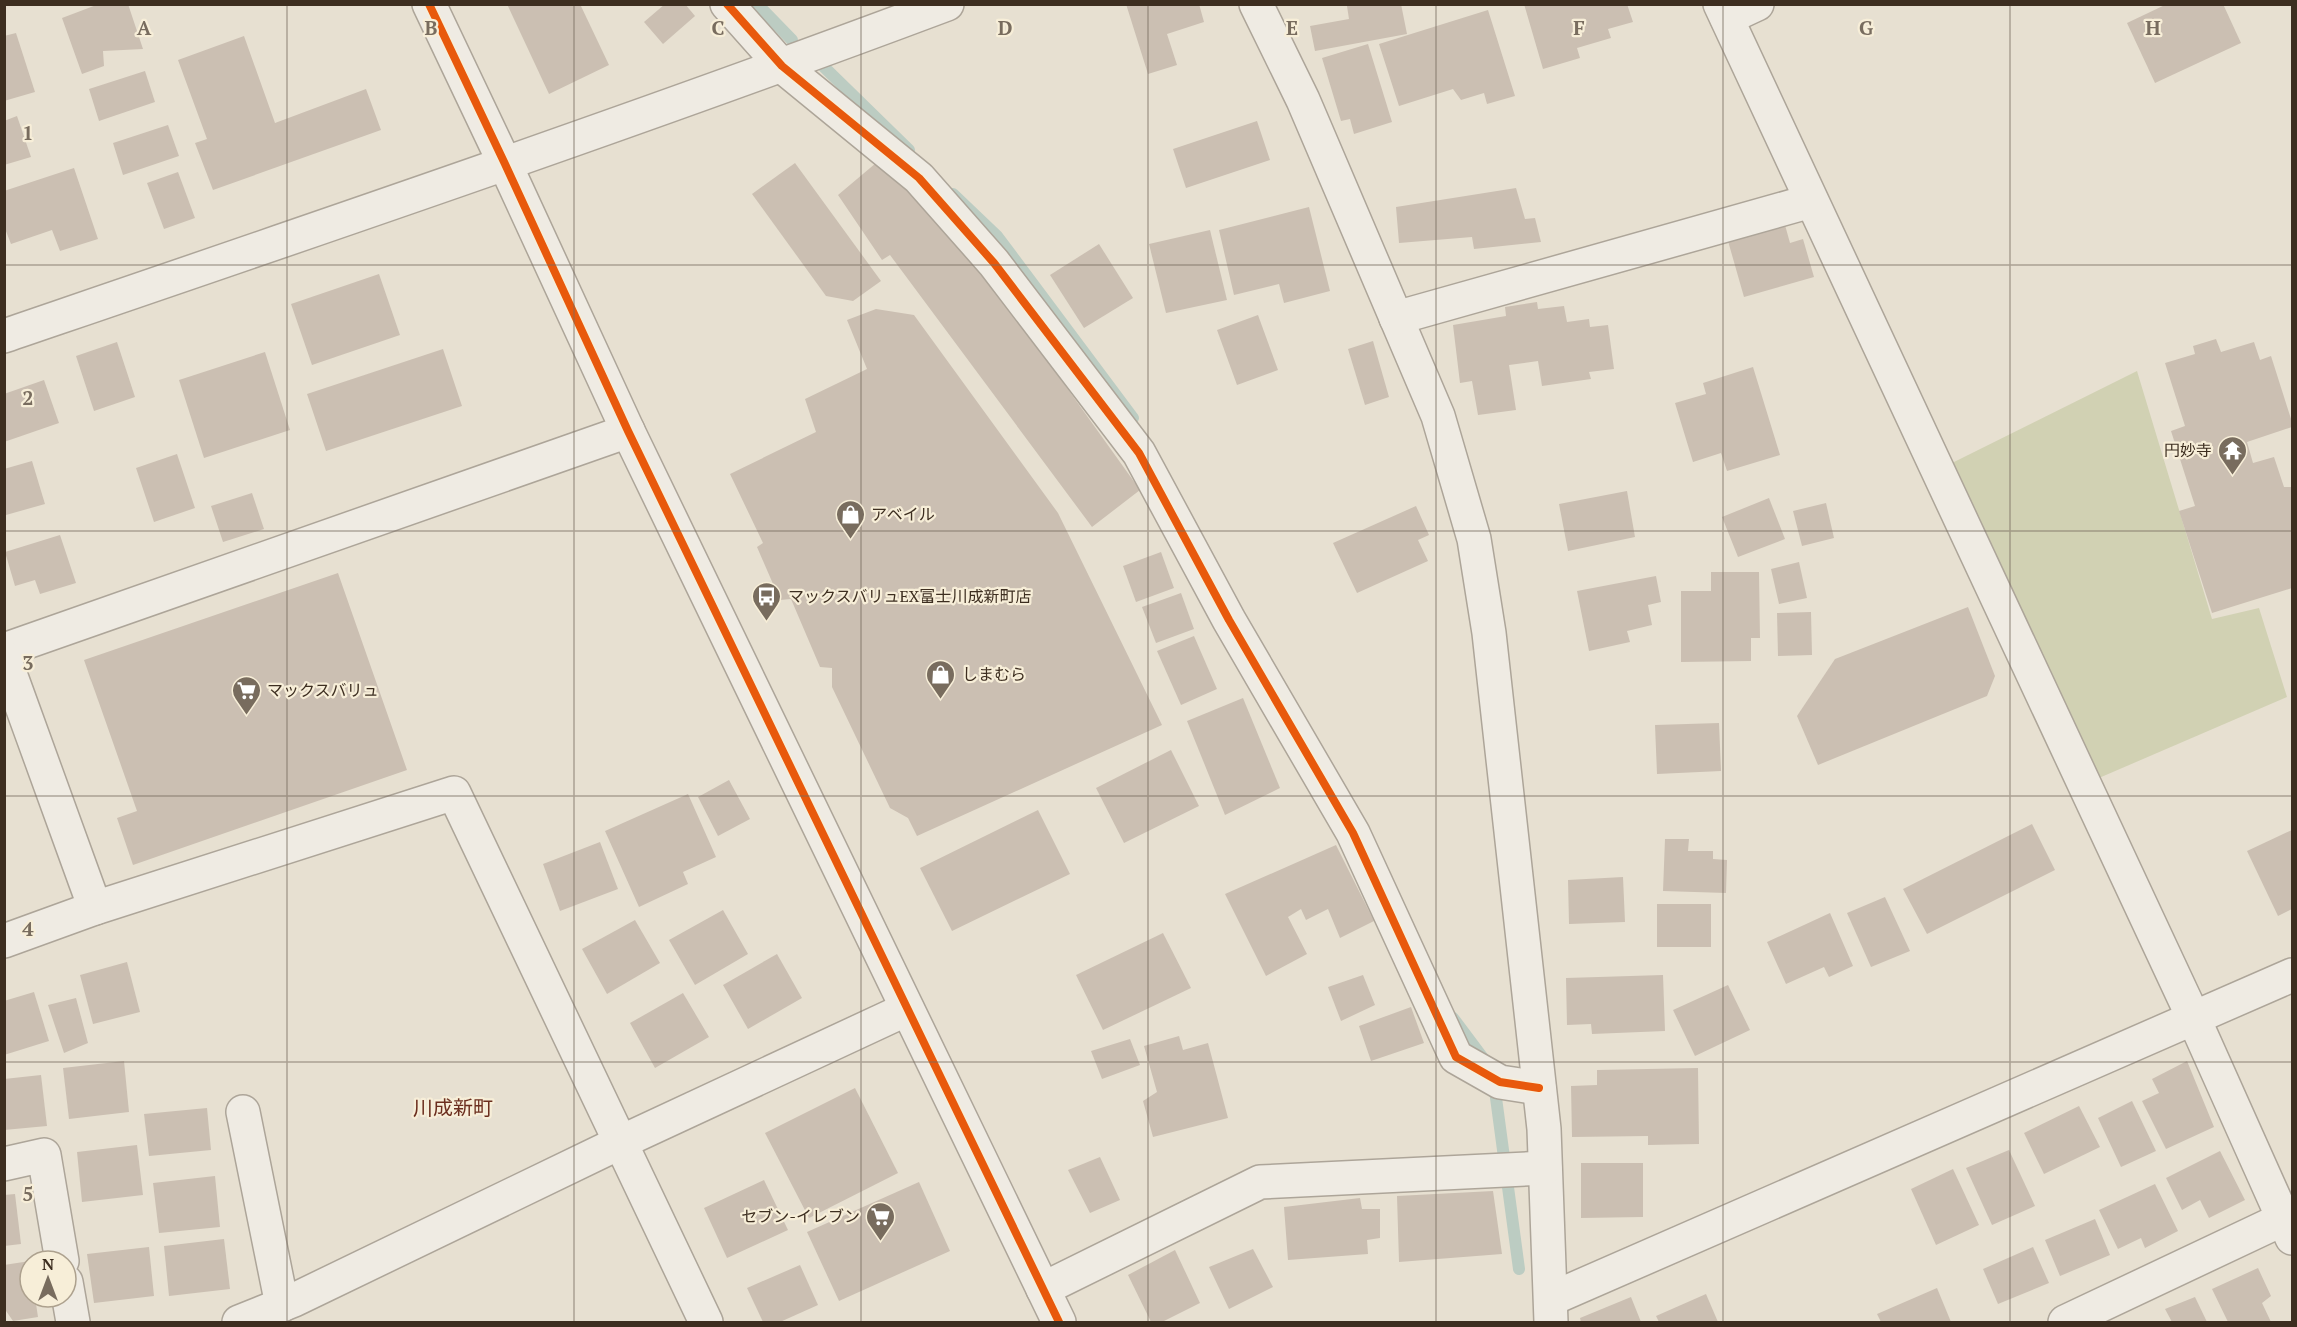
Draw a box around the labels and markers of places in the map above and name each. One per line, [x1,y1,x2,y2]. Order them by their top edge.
temple icon: 円妙寺 [2217,434,2249,476]
place label: 円妙寺 [2164,439,2212,461]
shop icon: アベイル [834,498,866,540]
place label: アベイル [871,503,935,525]
bus stop icon: マックスバリュEX富士川成新町店 [751,580,783,622]
place label: マックスバリュEX富士川成新町店 [788,585,1032,607]
shop icon: しまむら [925,658,957,700]
place label: しまむら [962,663,1026,685]
supermarket icon: マックスバリュ [230,674,262,716]
place label: マックスバリュ [267,679,379,701]
supermarket icon: セブン-イレブン [865,1200,897,1242]
place label: セブン-イレブン [741,1205,860,1227]

